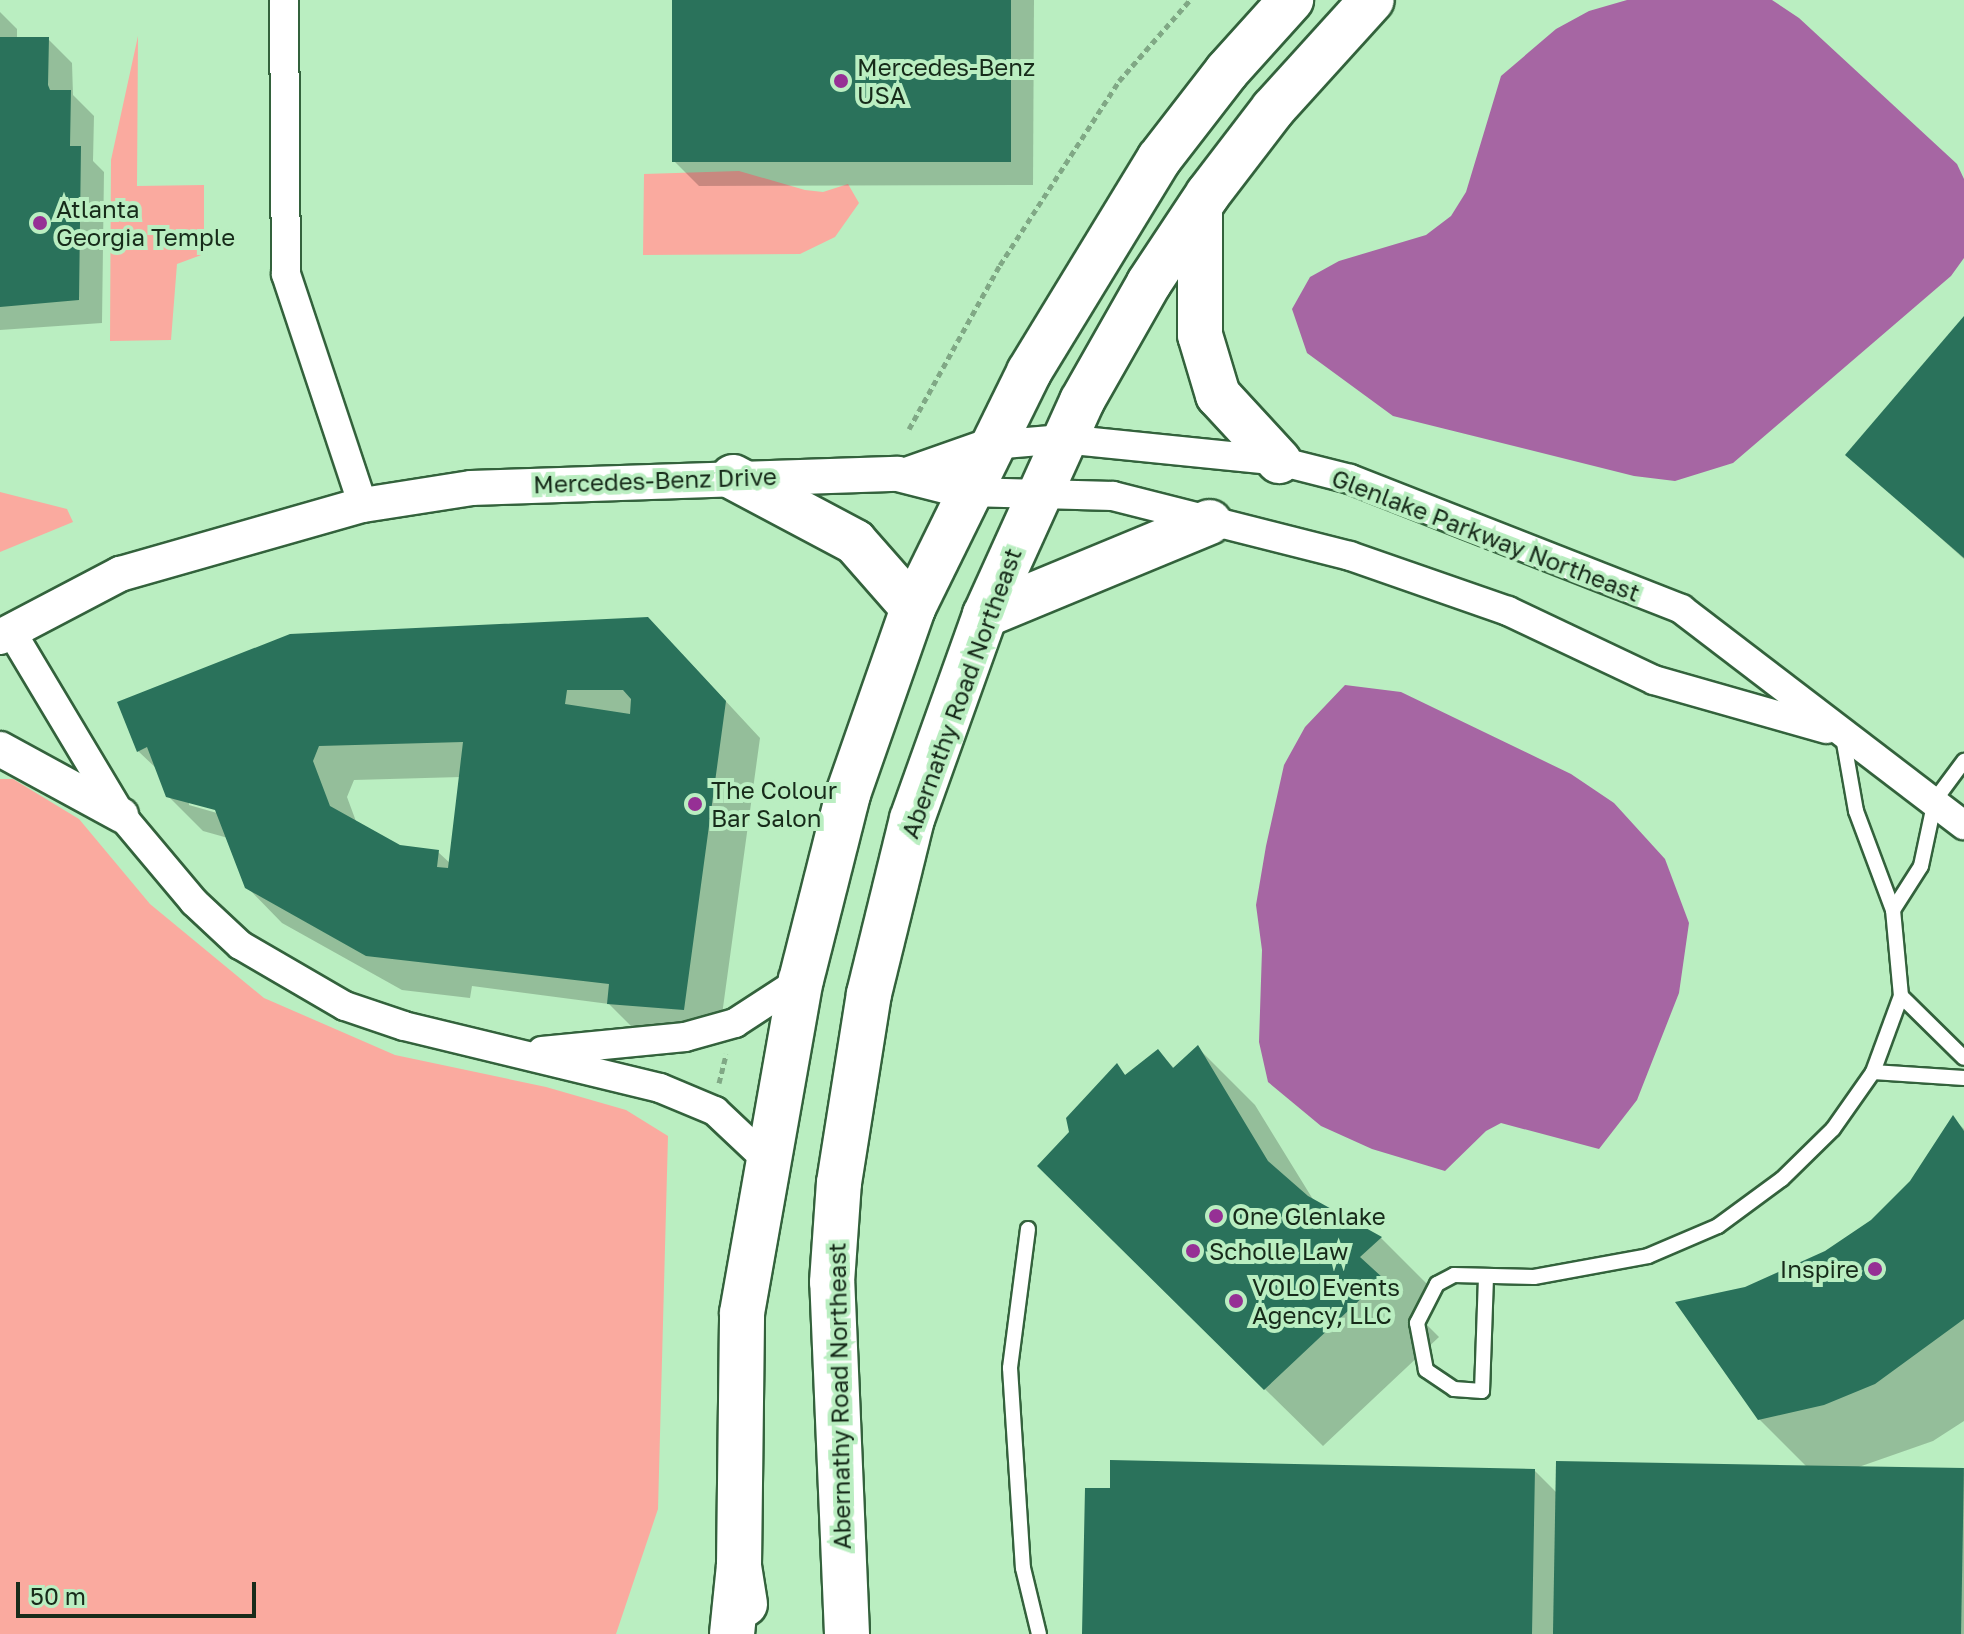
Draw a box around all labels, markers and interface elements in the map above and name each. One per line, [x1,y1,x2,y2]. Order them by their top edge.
place label: Mercedes-Benz USA [857,53,1035,109]
marker: Mercedes-Benz USA [832,72,850,90]
place label: Atlanta Georgia Temple [56,195,235,251]
marker: Atlanta Georgia Temple [31,214,49,232]
street label: Mercedes-Benz Drive [533,461,777,499]
street label: Glenlake Parkway Northeast [1328,463,1644,607]
street label: Abernathy Road Northeast [895,544,1027,842]
place label: The Colour Bar Salon [711,776,837,832]
marker: The Colour Bar Salon [686,795,704,813]
place label: One Glenlake [1232,1202,1386,1230]
marker: One Glenlake [1207,1207,1225,1225]
place label: Scholle Law [1209,1237,1348,1265]
street label: Abernathy Road Northeast [822,1242,856,1550]
marker: Scholle Law [1184,1242,1202,1260]
place label: Inspire [1780,1255,1859,1283]
marker: Inspire [1866,1260,1884,1278]
place label: VOLO Events Agency, LLC [1252,1273,1400,1329]
marker: VOLO Events Agency, LLC [1227,1292,1245,1310]
scale bar [20,1566,260,1616]
text: 50 m [30,1581,86,1610]

